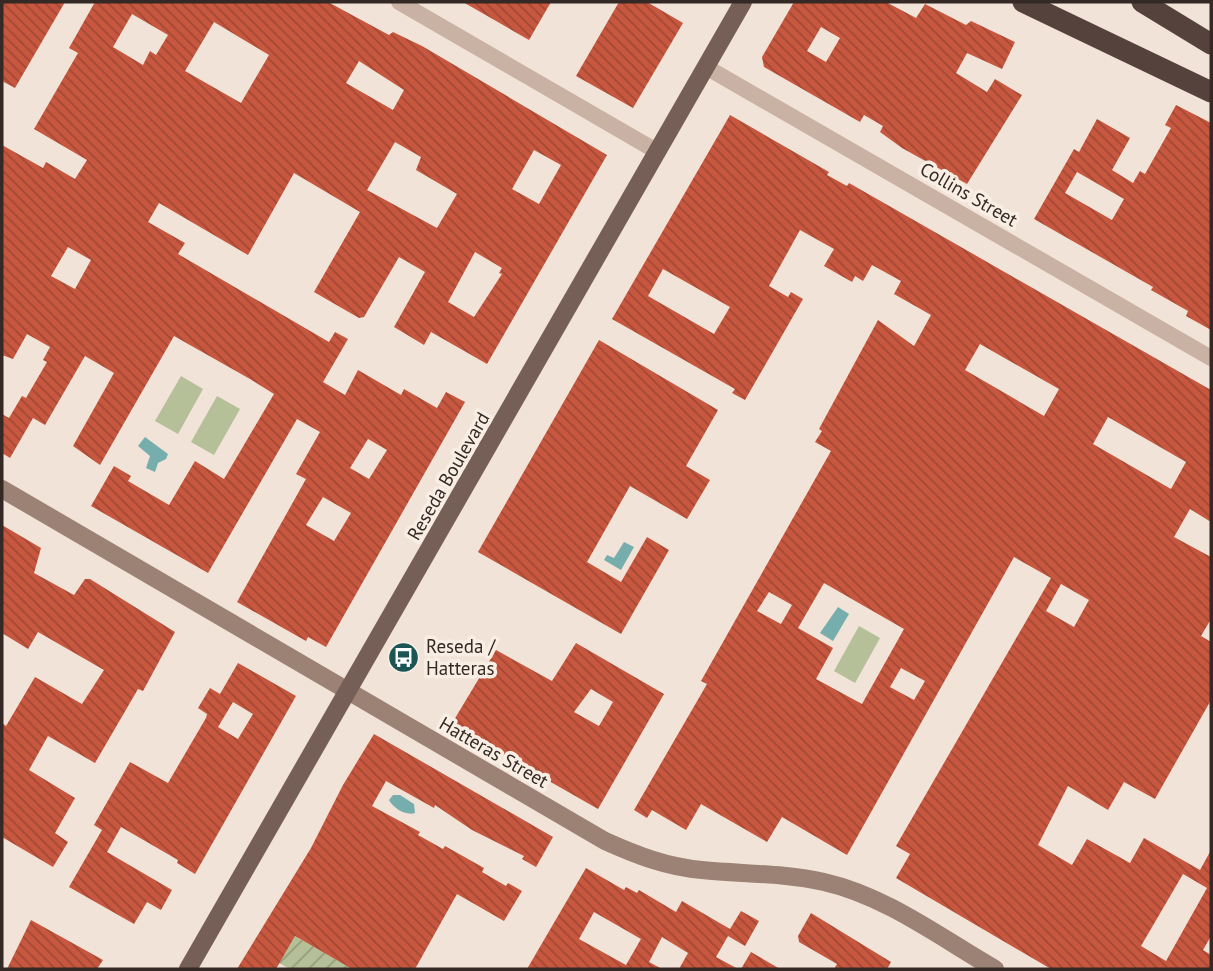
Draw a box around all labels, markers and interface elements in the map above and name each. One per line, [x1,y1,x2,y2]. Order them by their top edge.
street label: Collins Street [916,156,1022,232]
street label: Reseda Boulevard [402,408,494,544]
place label: Reseda / Hatteras [426,634,496,680]
bus stop icon: Reseda / Hatteras [386,640,420,674]
street label: Hatteras Street [435,711,553,793]

